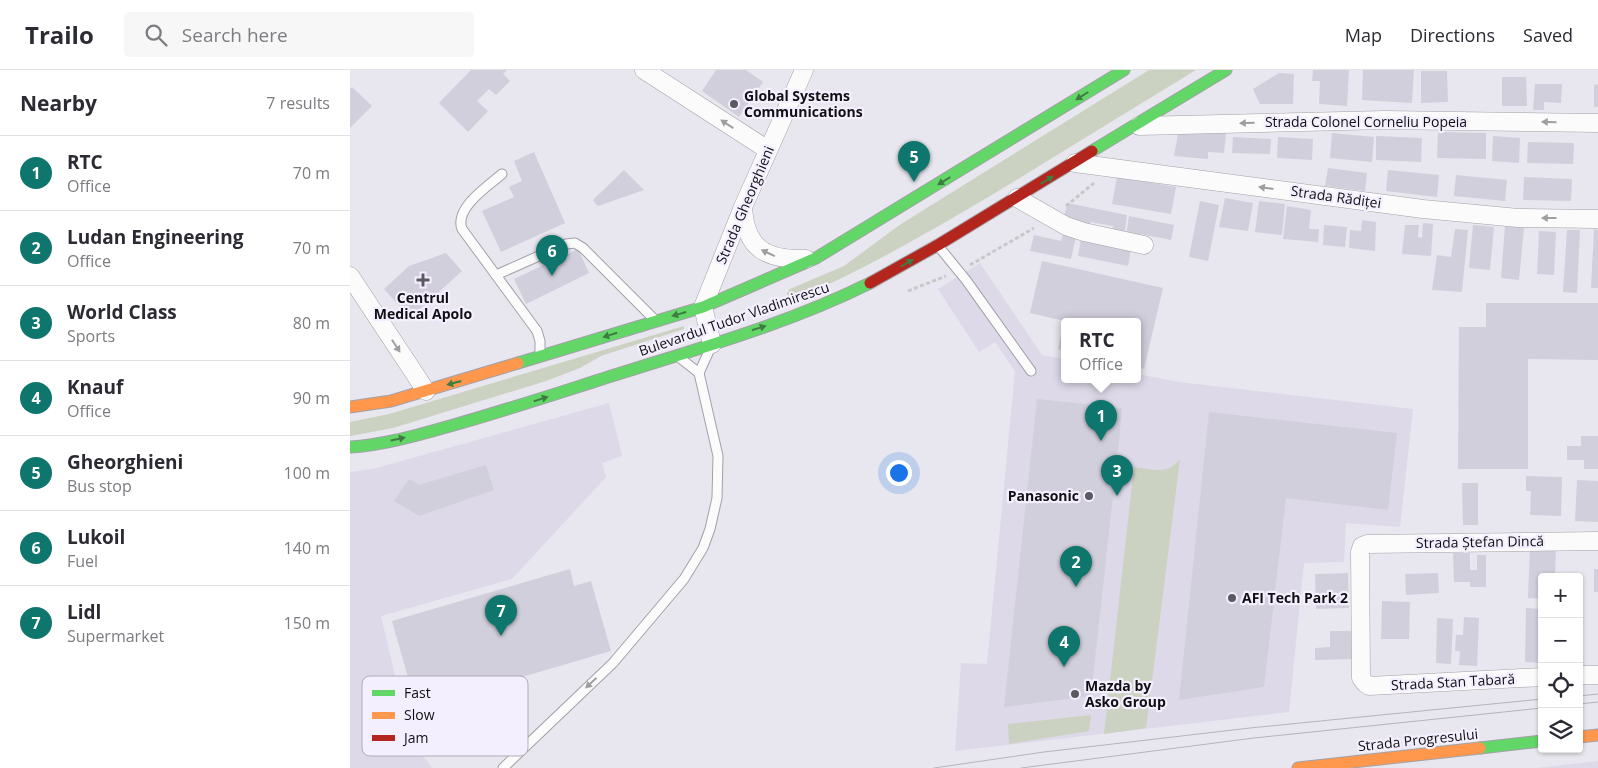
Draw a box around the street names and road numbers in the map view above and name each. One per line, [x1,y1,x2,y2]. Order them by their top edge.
street label: Strada Colonel Corneliu Popeia [1265,112,1467,131]
street label: Strada Gheorghieni [711,143,778,267]
street label: Strada Rădiței [1290,181,1382,212]
street label: Bulevardul Tudor Vladimirescu [636,277,832,360]
street label: Strada Ștefan Dincă [1416,531,1544,552]
street label: Strada Stan Tabară [1390,669,1515,694]
street label: Strada Progresului [1357,724,1479,755]

